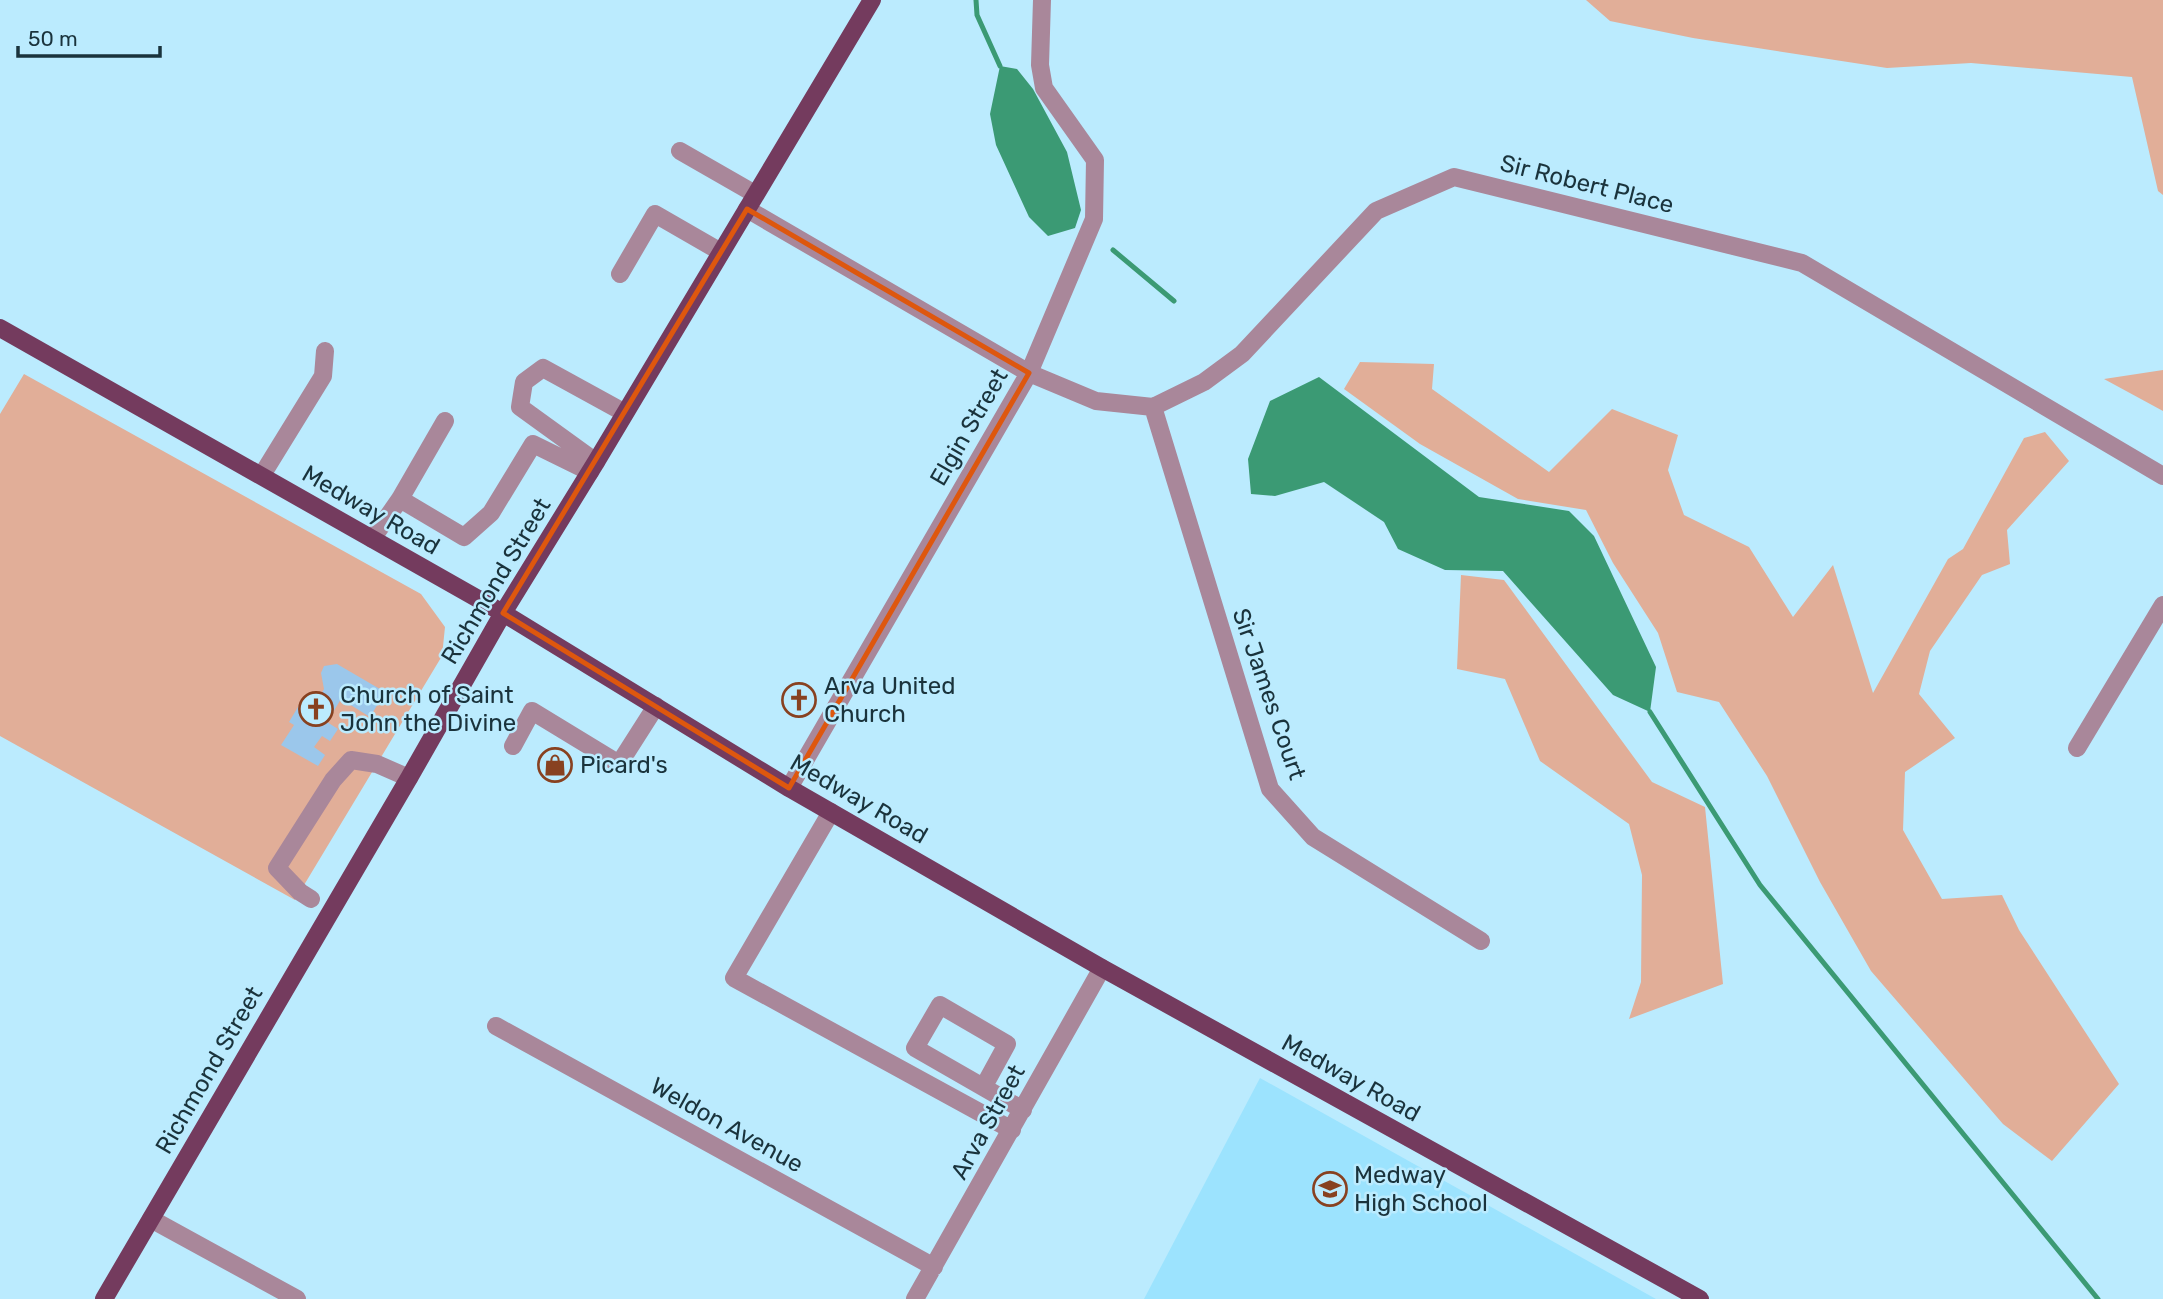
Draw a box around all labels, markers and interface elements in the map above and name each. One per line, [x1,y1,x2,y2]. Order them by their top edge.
scale bar [18,14,159,58]
text: 50 m [28,26,78,51]
street label: Sir Robert Place [1497,149,1677,219]
street label: Elgin Street [924,364,1014,490]
street label: Medway Road [297,459,445,561]
street label: Richmond Street [435,493,557,669]
street label: Sir James Court [1227,605,1311,783]
place label: Arva United Church [824,672,955,728]
place label: Church of Saint John the Divine [340,681,516,737]
church icon: Arva United Church [780,681,818,719]
church icon: Church of Saint John the Divine [297,690,335,728]
shop icon: Picard's [536,746,574,784]
street label: Medway Road [785,748,933,850]
place label: Picard's [580,751,668,779]
street label: Richmond Street [150,981,268,1159]
street label: Medway Road [1277,1028,1425,1128]
street label: Arva Street [945,1060,1031,1184]
street label: Weldon Avenue [646,1072,808,1178]
place label: Medway High School [1354,1161,1488,1217]
school or university icon: Medway High School [1311,1170,1349,1208]

